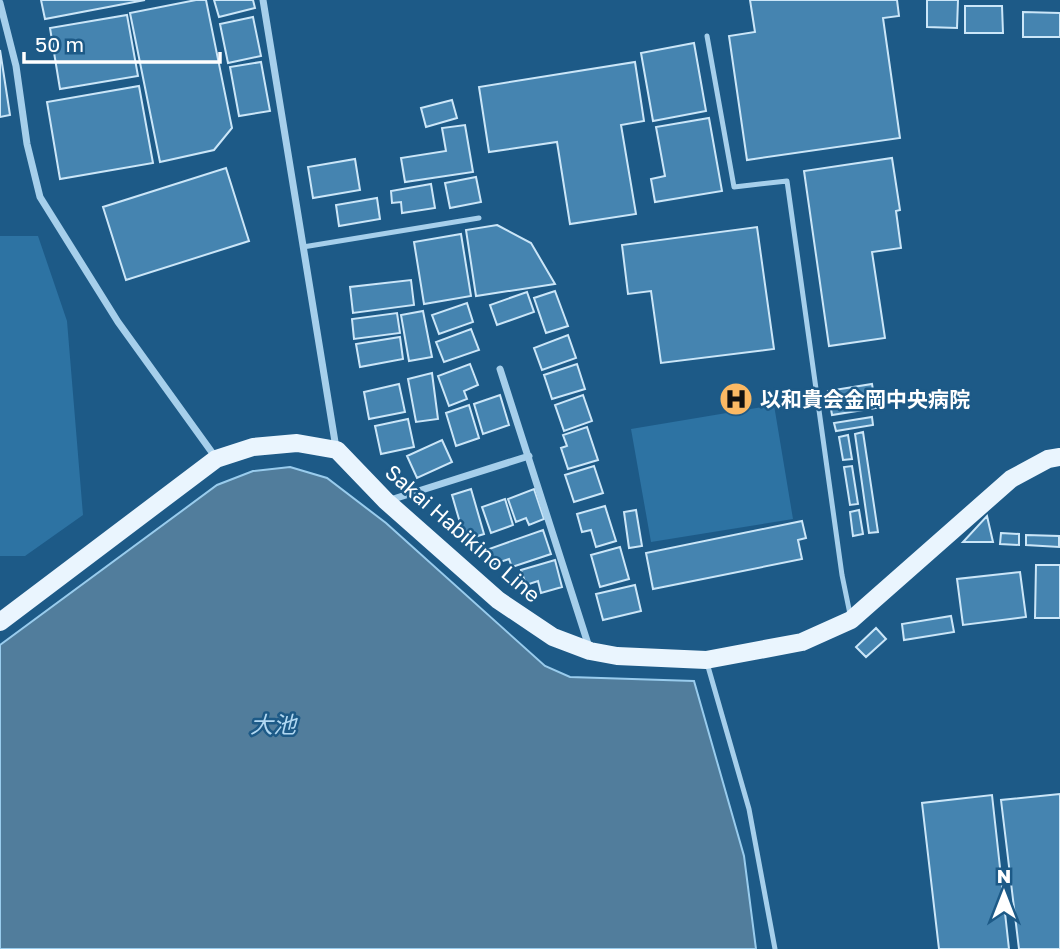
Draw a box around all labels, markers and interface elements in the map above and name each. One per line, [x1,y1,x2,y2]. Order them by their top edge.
scale bar [24,21,220,65]
text: 50 m [35,31,84,57]
hospital icon: 以和貴会金岡中央病院 [717,380,755,418]
place label: 以和貴会金岡中央病院 [760,386,970,412]
street label: Sakai Habikino Line [380,459,546,607]
water label: 大池 [250,710,298,738]
north arrow [969,858,1039,928]
text: N [997,864,1011,887]

